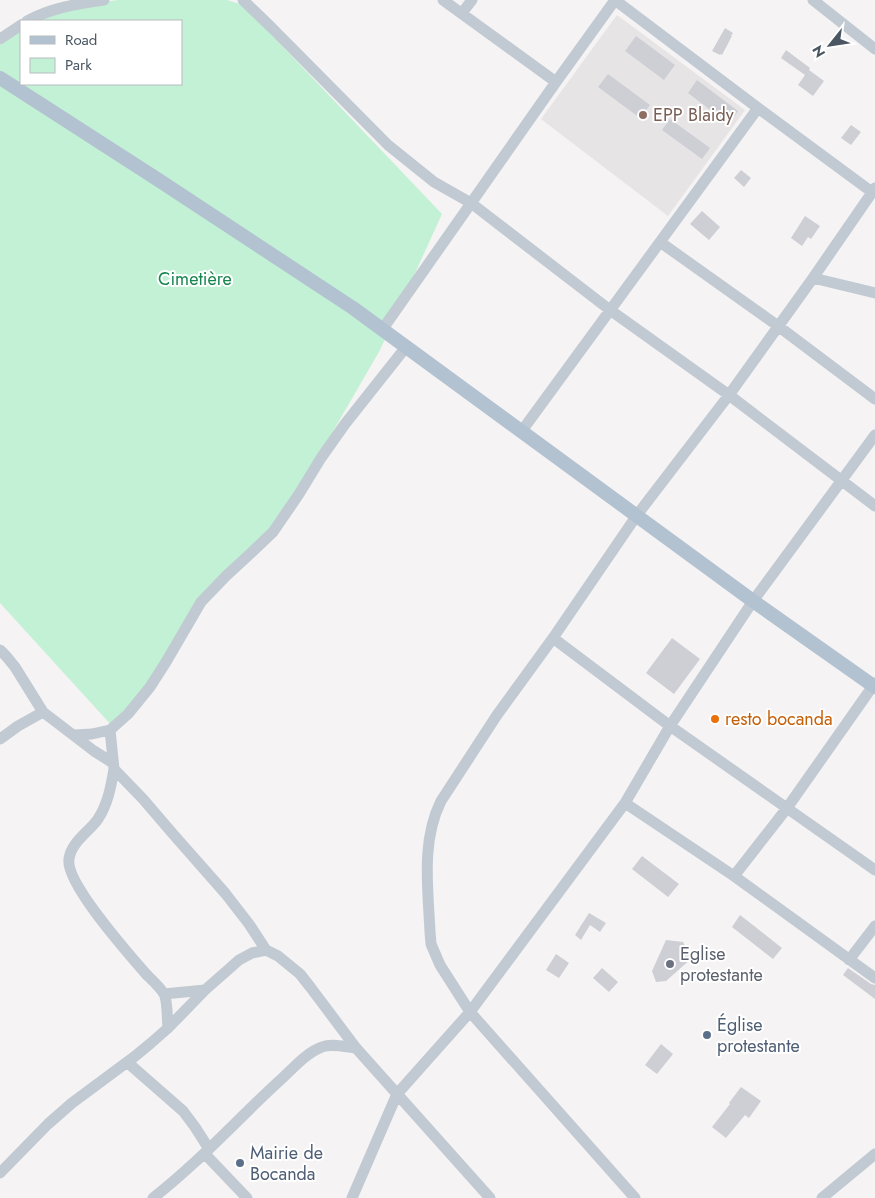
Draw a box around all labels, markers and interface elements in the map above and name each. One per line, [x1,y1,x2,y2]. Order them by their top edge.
legend [20,20,182,85]
north arrow [805,20,855,70]
text: Road [65,29,97,51]
text: N [807,42,830,61]
text: Park [65,54,92,76]
place label: EPP Blaidy [653,102,734,128]
marker: EPP Blaidy [637,109,649,121]
park label: Cimetière [158,266,232,292]
place label: resto bocanda [725,706,833,732]
marker: resto bocanda [709,713,721,725]
place label: Eglise protestante [680,941,763,988]
marker: Eglise protestante [664,958,676,970]
place label: Église protestante [717,1012,800,1059]
marker: Église protestante [701,1029,713,1041]
place label: Mairie de Bocanda [250,1140,323,1187]
marker: Mairie de Bocanda [234,1157,246,1169]

